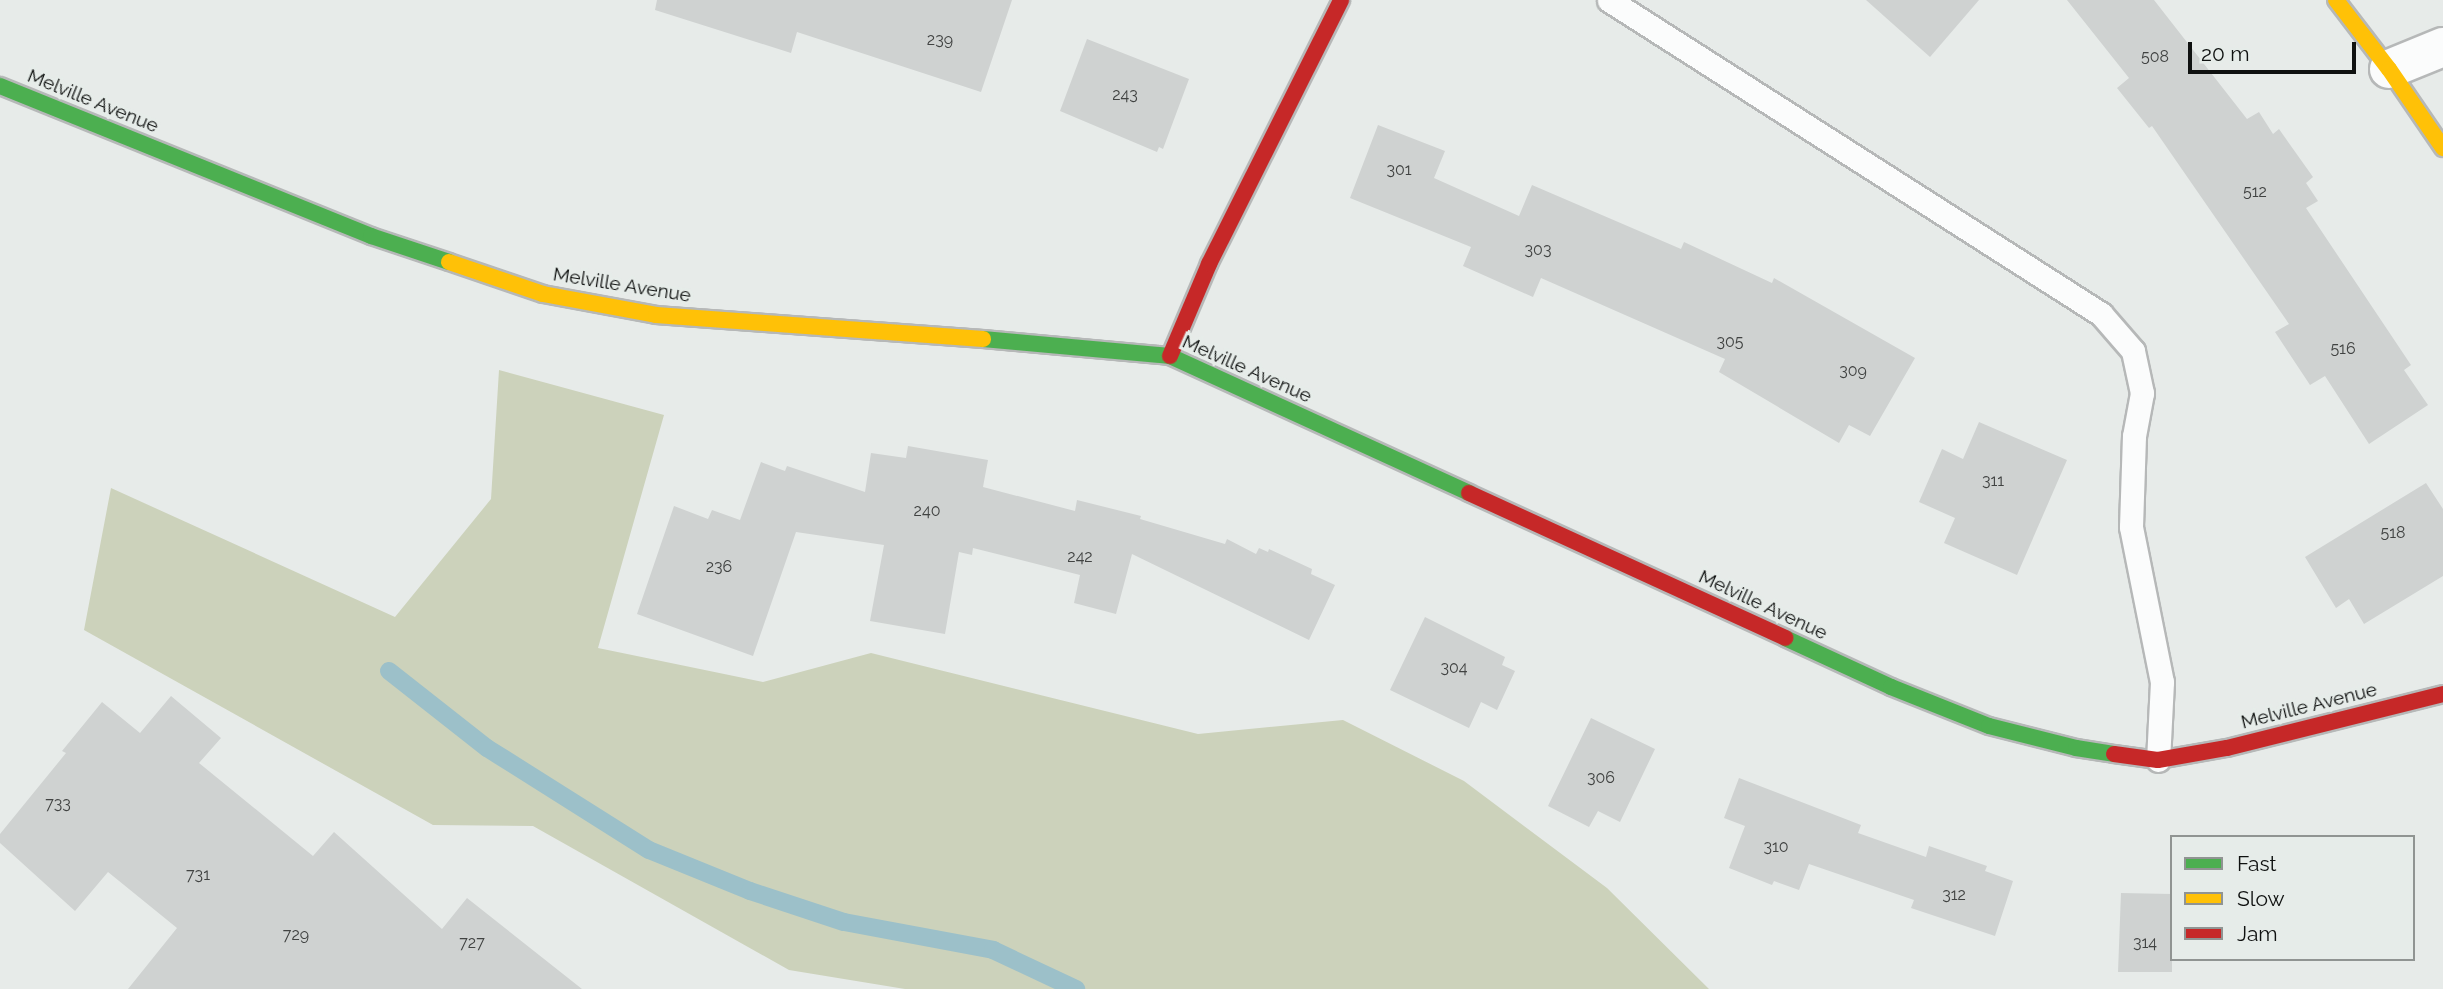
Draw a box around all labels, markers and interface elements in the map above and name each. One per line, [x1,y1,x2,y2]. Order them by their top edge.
scale bar [2191,28,2359,72]
house number: 239 [927,30,953,50]
text: 20 m [2201,41,2249,66]
house number: 508 [2141,47,2169,67]
street label: Melville Avenue [24,64,162,138]
house number: 243 [1112,85,1138,105]
house number: 301 [1386,160,1412,180]
house number: 512 [2243,182,2267,202]
house number: 303 [1525,240,1551,260]
street label: Melville Avenue [551,263,693,307]
street label: Melville Avenue [1179,330,1315,408]
house number: 305 [1716,332,1744,352]
house number: 516 [2330,339,2356,359]
house number: 309 [1839,361,1867,381]
house number: 311 [1982,471,2004,491]
house number: 240 [914,501,940,521]
house number: 518 [2380,523,2406,543]
house number: 242 [1067,547,1093,567]
house number: 236 [706,557,732,577]
street label: Melville Avenue [1695,565,1831,645]
house number: 304 [1440,658,1468,678]
street label: Melville Avenue [2238,678,2380,734]
house number: 306 [1587,768,1615,788]
house number: 733 [45,794,71,814]
legend [2170,835,2415,961]
house number: 310 [1763,837,1789,857]
text: Fast [2237,851,2277,876]
house number: 731 [186,865,210,885]
house number: 312 [1942,885,1966,905]
text: Slow [2237,886,2285,911]
text: Jam [2237,921,2278,946]
house number: 729 [283,925,309,945]
house number: 727 [459,933,485,953]
house number: 314 [2133,933,2157,953]

